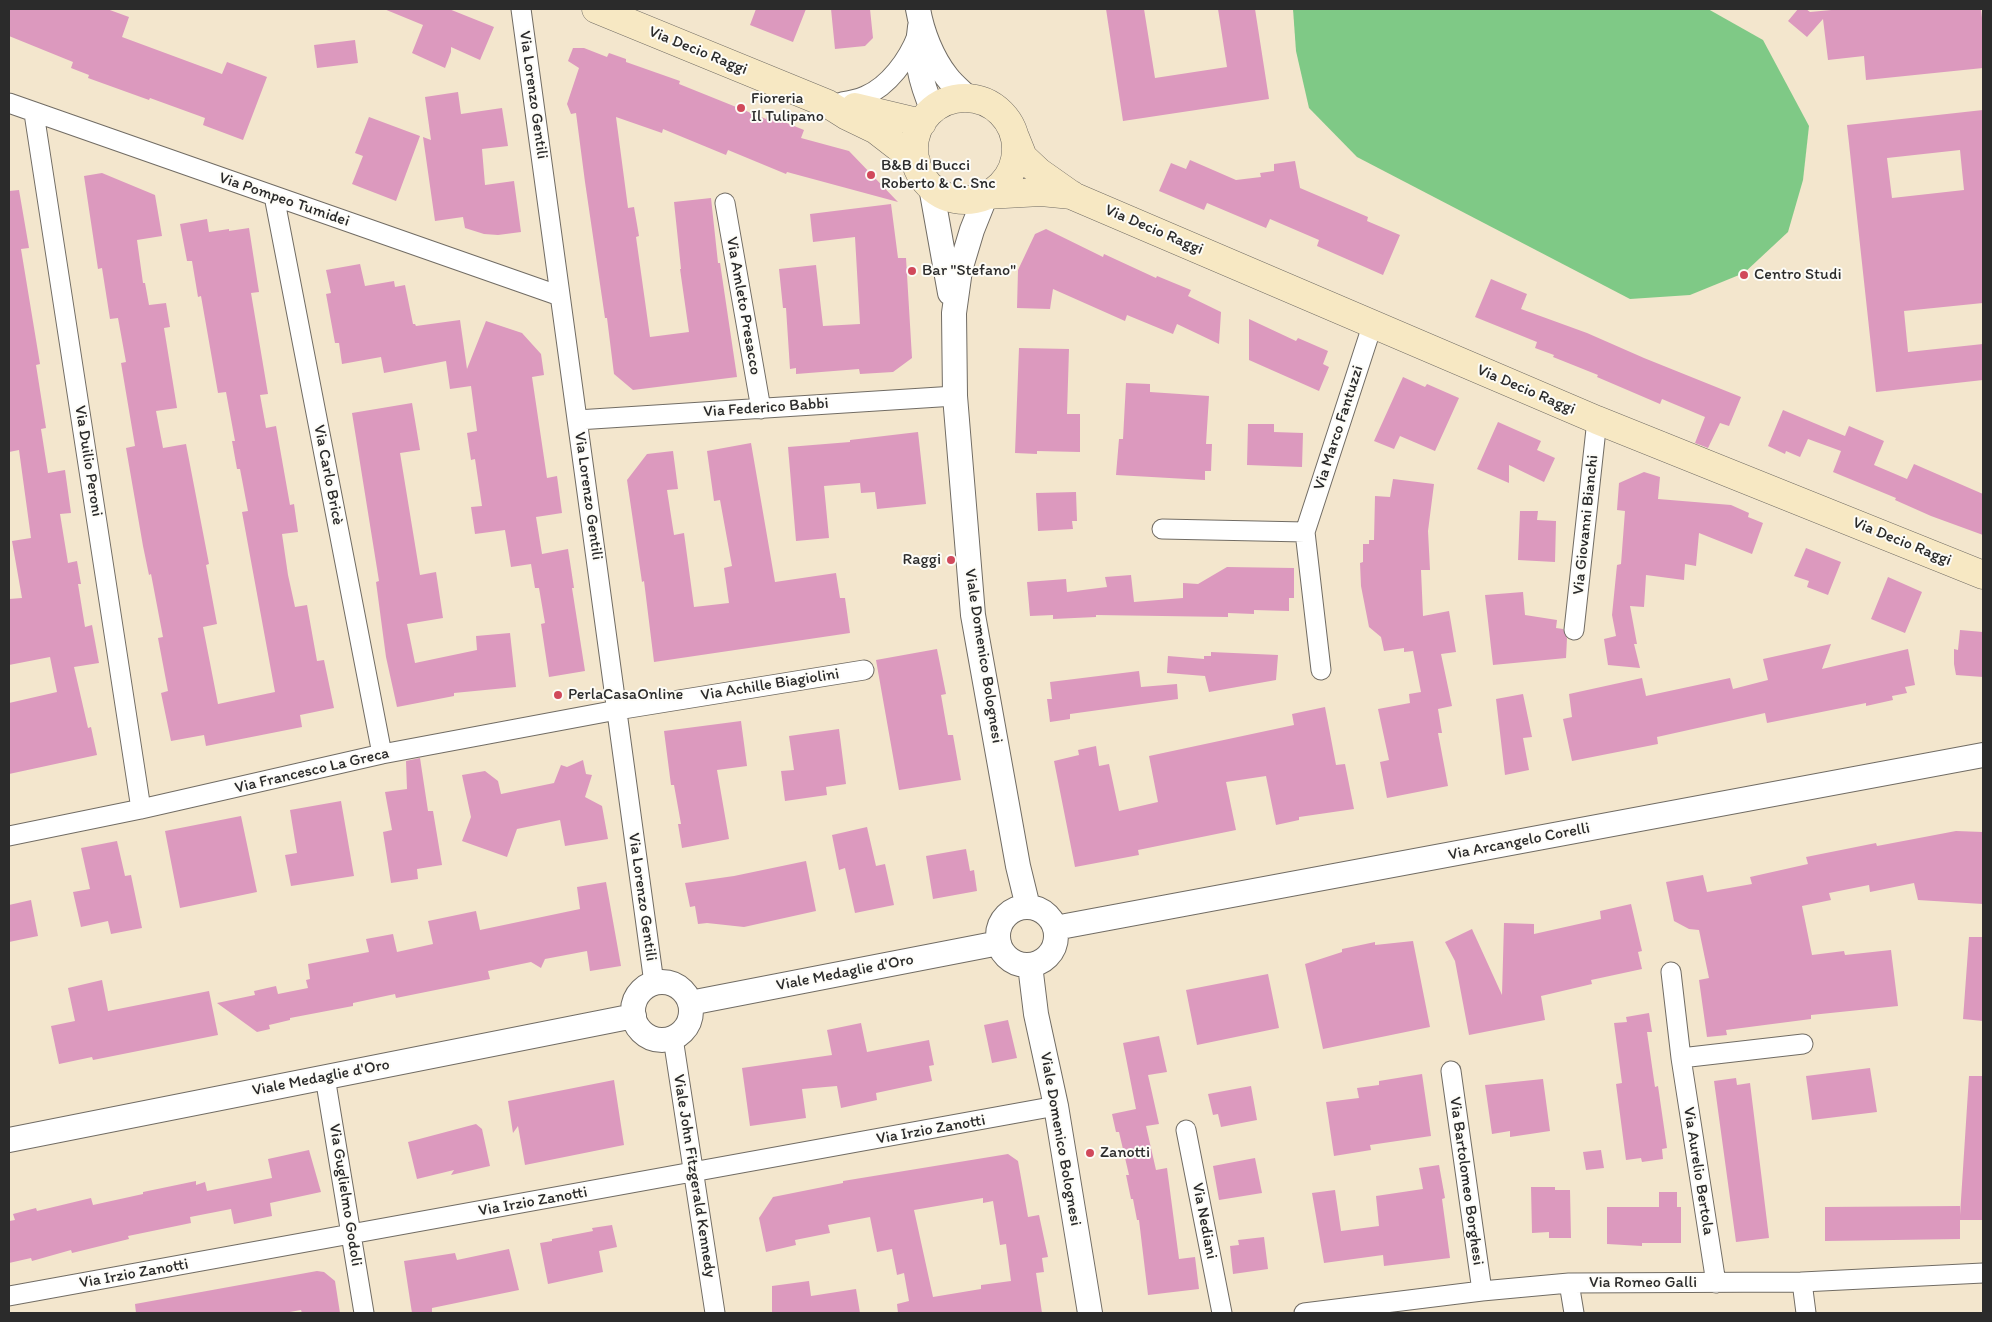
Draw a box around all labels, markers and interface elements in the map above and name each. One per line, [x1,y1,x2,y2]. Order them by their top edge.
street label: Via Decio Raggi [646,22,750,80]
street label: Via Lorenzo Gentili [514,30,552,160]
place label: Fioreria Il Tulipano [751,89,824,127]
marker: Fioreria Il Tulipano [735,102,747,114]
place label: B&B di Bucci Roberto & C. Snc [881,156,996,194]
street label: Via Pompeo Tumidei [216,169,352,231]
marker: B&B di Bucci Roberto & C. Snc [865,169,877,181]
street label: Via Decio Raggi [1102,201,1206,259]
street label: Via Amleto Presacco [721,235,765,377]
place label: Bar "Stefano" [922,261,1016,281]
marker: Bar "Stefano" [906,265,918,277]
place label: Centro Studi [1754,265,1842,285]
marker: Centro Studi [1738,269,1750,281]
street label: Via Decio Raggi [1474,361,1578,419]
street label: Via Marco Fantuzzi [1310,363,1368,493]
street label: Via Federico Babbi [703,394,829,422]
street label: Via Duilio Peroni [70,404,106,518]
street label: Via Carlo Bricè [309,423,347,527]
street label: Via Lorenzo Gentili [569,431,607,561]
street label: Via Giovanni Bianchi [1569,454,1603,596]
street label: Via Decio Raggi [1850,513,1954,571]
place label: Raggi [903,550,941,570]
marker: Raggi [945,554,957,566]
street label: Viale Domenico Bolognesi [960,567,1006,745]
street label: Via Achille Biagiolini [699,665,841,705]
place label: PerlaCasaOnline [568,685,683,705]
marker: PerlaCasaOnline [552,689,564,701]
street label: Via Francesco La Greca [233,744,391,798]
street label: Via Arcangelo Corelli [1447,819,1591,865]
street label: Via Lorenzo Gentili [623,832,661,962]
street label: Viale Medaglie d'Oro [775,950,915,996]
street label: Viale Domenico Bolognesi [1035,1051,1085,1227]
street label: Viale Medaglie d'Oro [251,1055,391,1101]
street label: Viale John Fitzgerald Kennedy [668,1073,720,1279]
street label: Via Bartolomeo Borghesi [1445,1096,1487,1266]
street label: Via Aurelio Bertola [1678,1106,1718,1236]
street label: Via Irzio Zanotti [875,1111,987,1149]
street label: Via Guglielmo Godoli [324,1122,366,1268]
place label: Zanotti [1100,1143,1150,1163]
marker: Zanotti [1084,1147,1096,1159]
street label: Via Nediani [1187,1181,1221,1261]
street label: Via Irzio Zanotti [477,1183,589,1221]
street label: Via Irzio Zanotti [78,1255,190,1293]
street label: Via Romeo Galli [1589,1273,1697,1293]

